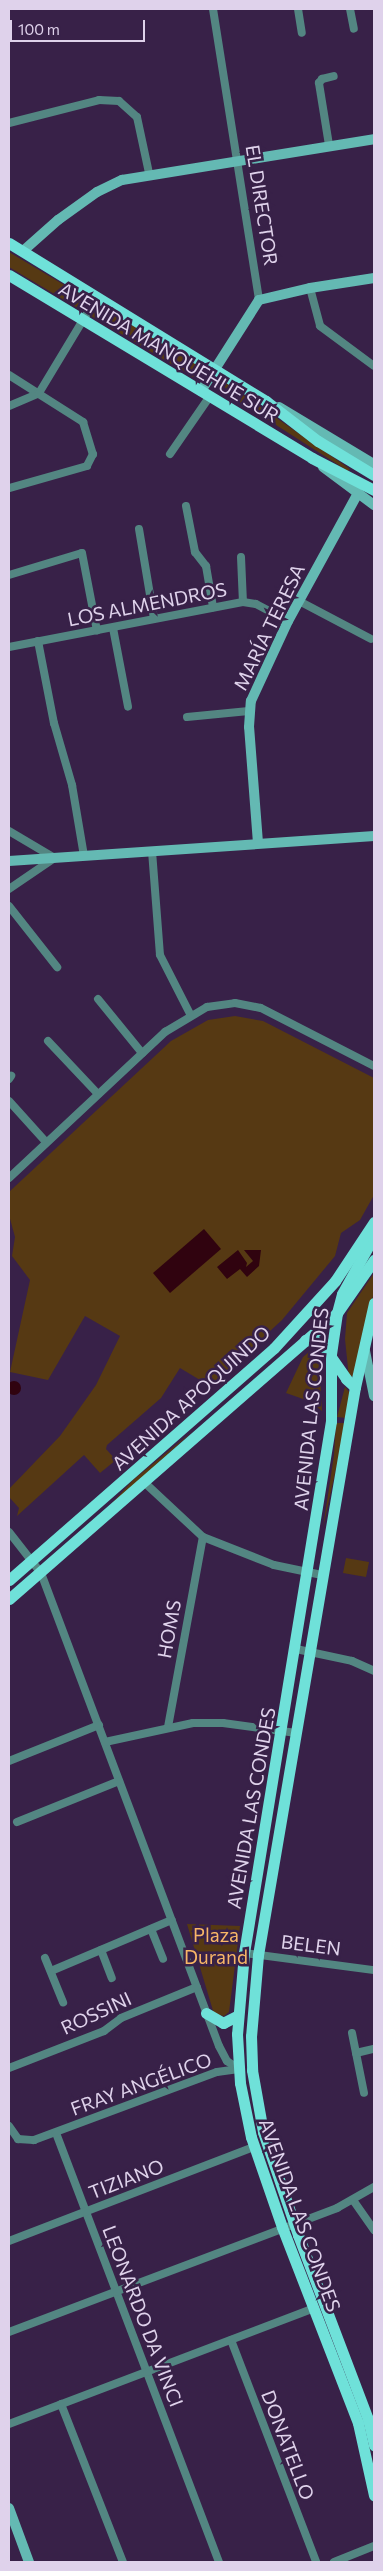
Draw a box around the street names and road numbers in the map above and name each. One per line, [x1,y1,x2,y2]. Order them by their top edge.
street label: EL DIRECTOR [241,143,283,267]
street label: AVENIDA MANQUEHUE SUR [55,277,283,427]
street label: MARÍA TERESA [229,560,309,694]
street label: LOS ALMENDROS [65,577,229,631]
street label: AVENIDA LAS CONDES [289,1306,333,1512]
street label: AVENIDA APOQUINDO [107,1321,275,1475]
street label: HOMS [153,1598,185,1660]
street label: AVENIDA LAS CONDES [222,1706,280,1910]
street label: BELEN [280,1930,342,1960]
street label: ROSSINI [57,1987,135,2039]
street label: FRAY ANGÉLICO [67,2048,215,2120]
street label: AVENIDA LAS CONDES [254,2115,346,2315]
street label: TIZIANO [85,2154,167,2204]
street label: LEONARDO DA VINCI [98,2222,188,2410]
street label: DONATELLO [257,2387,319,2503]

